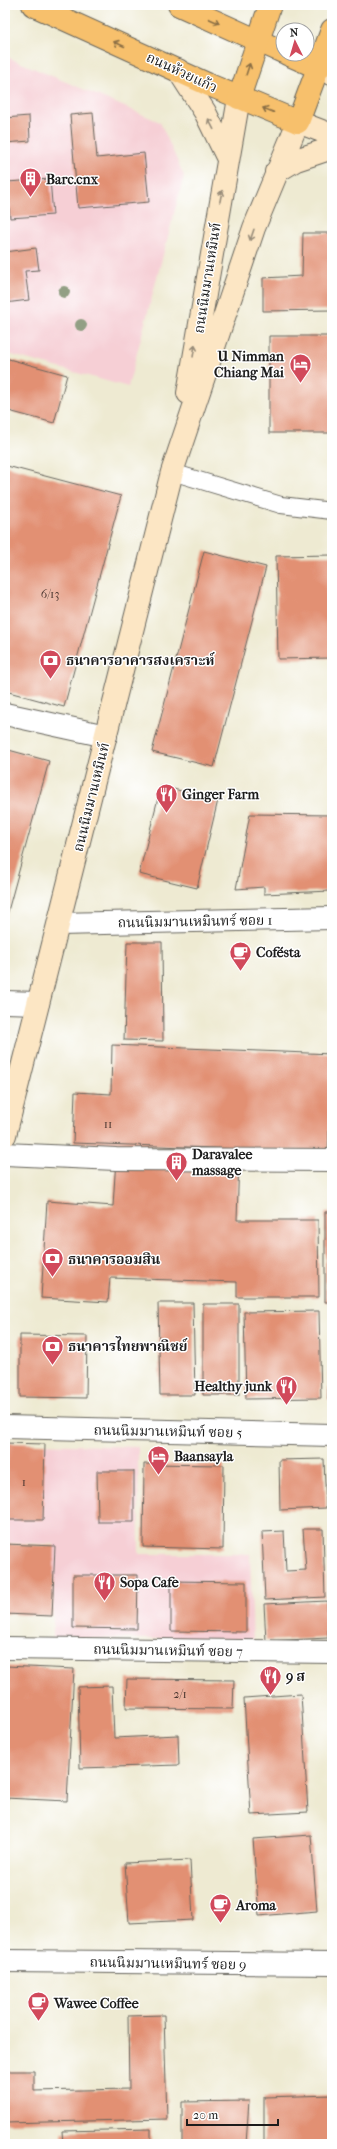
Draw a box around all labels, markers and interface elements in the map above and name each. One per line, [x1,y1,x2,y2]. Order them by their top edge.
one-way arrow [208,18,220,25]
north arrow [275,22,315,62]
text: N [289,26,300,39]
one-way arrow [114,40,126,47]
street label: ถนนห้วยแก้ว [144,49,220,96]
one-way arrow [245,63,252,76]
one-way arrow [263,105,275,113]
one-way arrow [207,118,214,130]
building icon: Barc.cnx [17,166,43,199]
place label: Barc.cnx [46,171,99,188]
one-way arrow [217,189,225,202]
street label: ถนนนิมมานเหมินท์ [189,221,225,335]
one-way arrow [248,228,255,241]
one-way arrow [191,345,199,358]
place label: U Nimman Chiang Mai [214,348,285,381]
hotel icon: U Nimman Chiang Mai [287,351,313,384]
house number: 6/13 [41,587,59,601]
bank icon: ธนาคารอาคารสงเคราะห์ [37,647,63,680]
place label: ธนาคารอาคารสงเคราะห์ [66,651,216,669]
street label: ถนนนิมมานเหมินท์ [69,741,113,853]
restaurant icon: Ginger Farm [154,781,180,814]
place label: Ginger Farm [182,786,259,803]
street label: ถนนนิมมานเหมินทร์ ซอย 1 [117,911,273,931]
cafe icon: Cofésta [228,939,254,972]
place label: Cofésta [256,944,301,961]
house number: 11 [104,1117,112,1131]
place label: Daravalee massage [191,1146,252,1179]
building icon: Daravalee massage [163,1149,189,1182]
bank icon: ธนาคารออมสิน [39,1246,65,1279]
place label: ธนาคารออมสิน [68,1251,161,1268]
bank icon: ธนาคารไทยพาณิชย์ [40,1333,66,1366]
place label: ธนาคารไทยพาณิชย์ [68,1336,188,1355]
restaurant icon: Healthy junk [274,1373,300,1406]
place label: Healthy junk [194,1378,273,1395]
street label: ถนนนิมมานเหมินท์ ซอย 5 [93,1421,243,1441]
hotel icon: Baansayla [146,1443,172,1476]
place label: Baansayla [174,1448,234,1465]
house number: 1 [22,1475,26,1489]
restaurant icon: Sopa Cafe [92,1569,118,1602]
place label: Sopa Cafe [120,1574,179,1591]
street label: ถนนนิมมานเหมินท์ ซอย 7 [93,1640,243,1660]
restaurant icon: 9 ส [258,1663,284,1696]
place label: 9 ส [285,1668,305,1685]
house number: 2/1 [173,1687,187,1701]
cafe icon: Aroma [207,1892,233,1925]
place label: Aroma [235,1897,277,1914]
street label: ถนนนิมมานเหมินทร์ ซอย 9 [89,1953,247,1973]
cafe icon: Wawee Coffee [25,1990,51,2023]
place label: Wawee Coffee [53,1995,139,2012]
scale bar [187,2101,278,2127]
text: 20 m [193,2108,218,2122]

